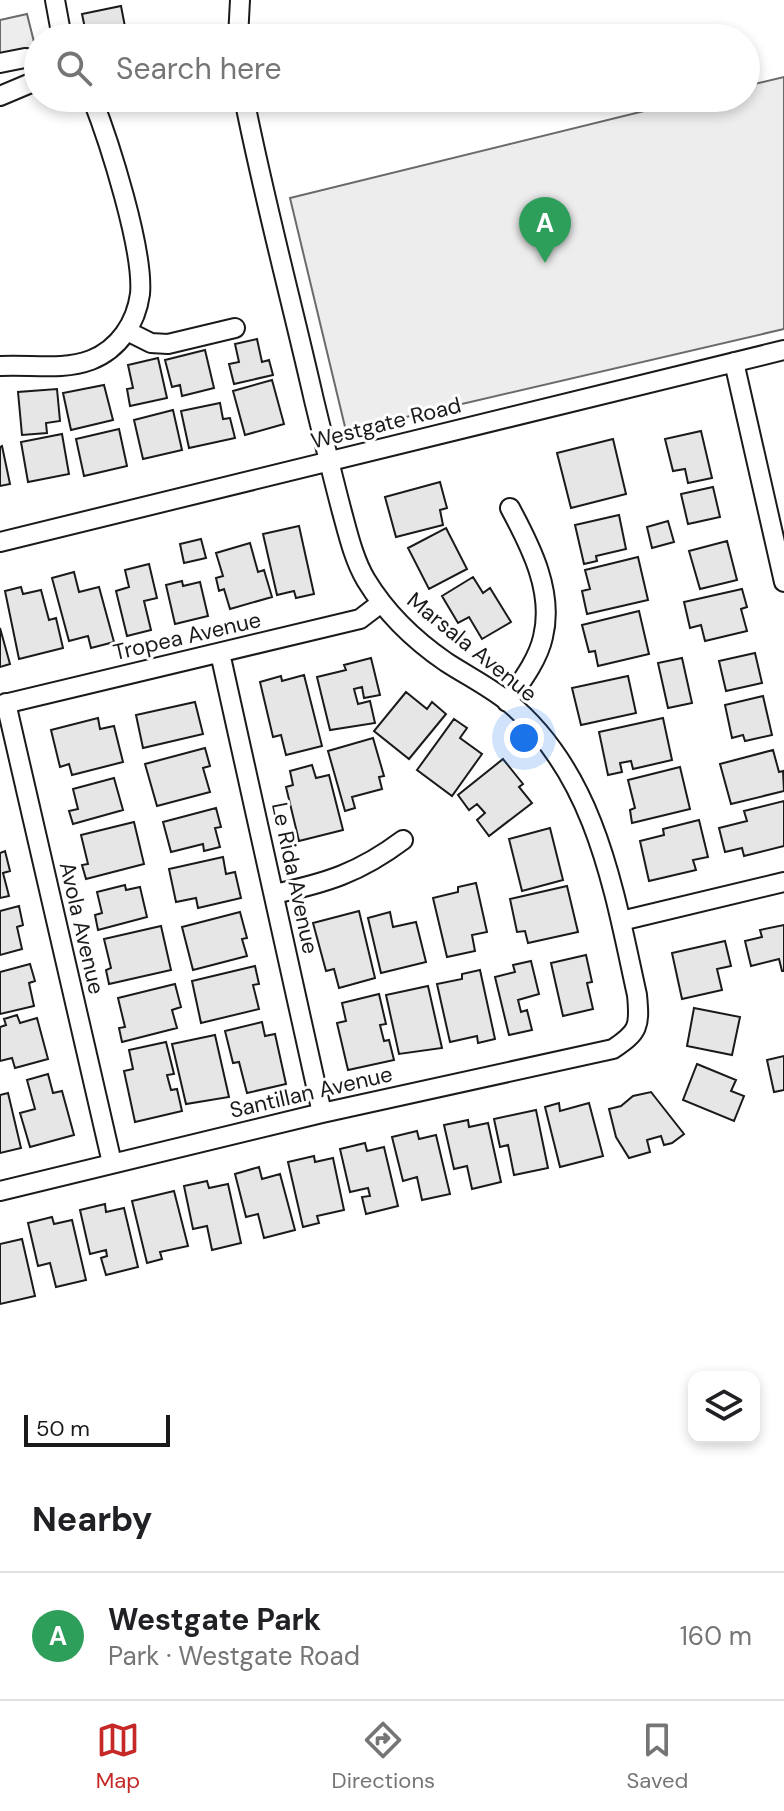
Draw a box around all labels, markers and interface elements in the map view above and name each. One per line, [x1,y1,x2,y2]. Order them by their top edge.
search box [24,24,760,112]
icon: search [52,46,96,90]
text: Search here [116,49,282,88]
pin: A [519,197,571,263]
street label: Westgate Road [308,390,464,456]
street label: Marsala Avenue [401,586,543,708]
street label: Tropea Avenue [110,605,264,667]
your location [504,718,544,758]
street label: Le Rida Avenue [265,800,325,956]
street label: Avola Avenue [53,859,111,997]
street label: Santillan Avenue [227,1059,395,1125]
map controls [688,1371,760,1443]
button: layers [688,1371,760,1443]
scale bar [24,1411,170,1447]
text: 50 m [36,1414,90,1443]
text: Nearby [32,1497,152,1542]
text: Westgate Park [108,1600,321,1639]
text: A [49,1619,67,1653]
text: 160 m [680,1619,752,1653]
text: Park · Westgate Road [108,1639,360,1673]
tab: Map [96,1718,140,1795]
tab: Directions [332,1718,435,1795]
tab: Saved [627,1718,688,1795]

